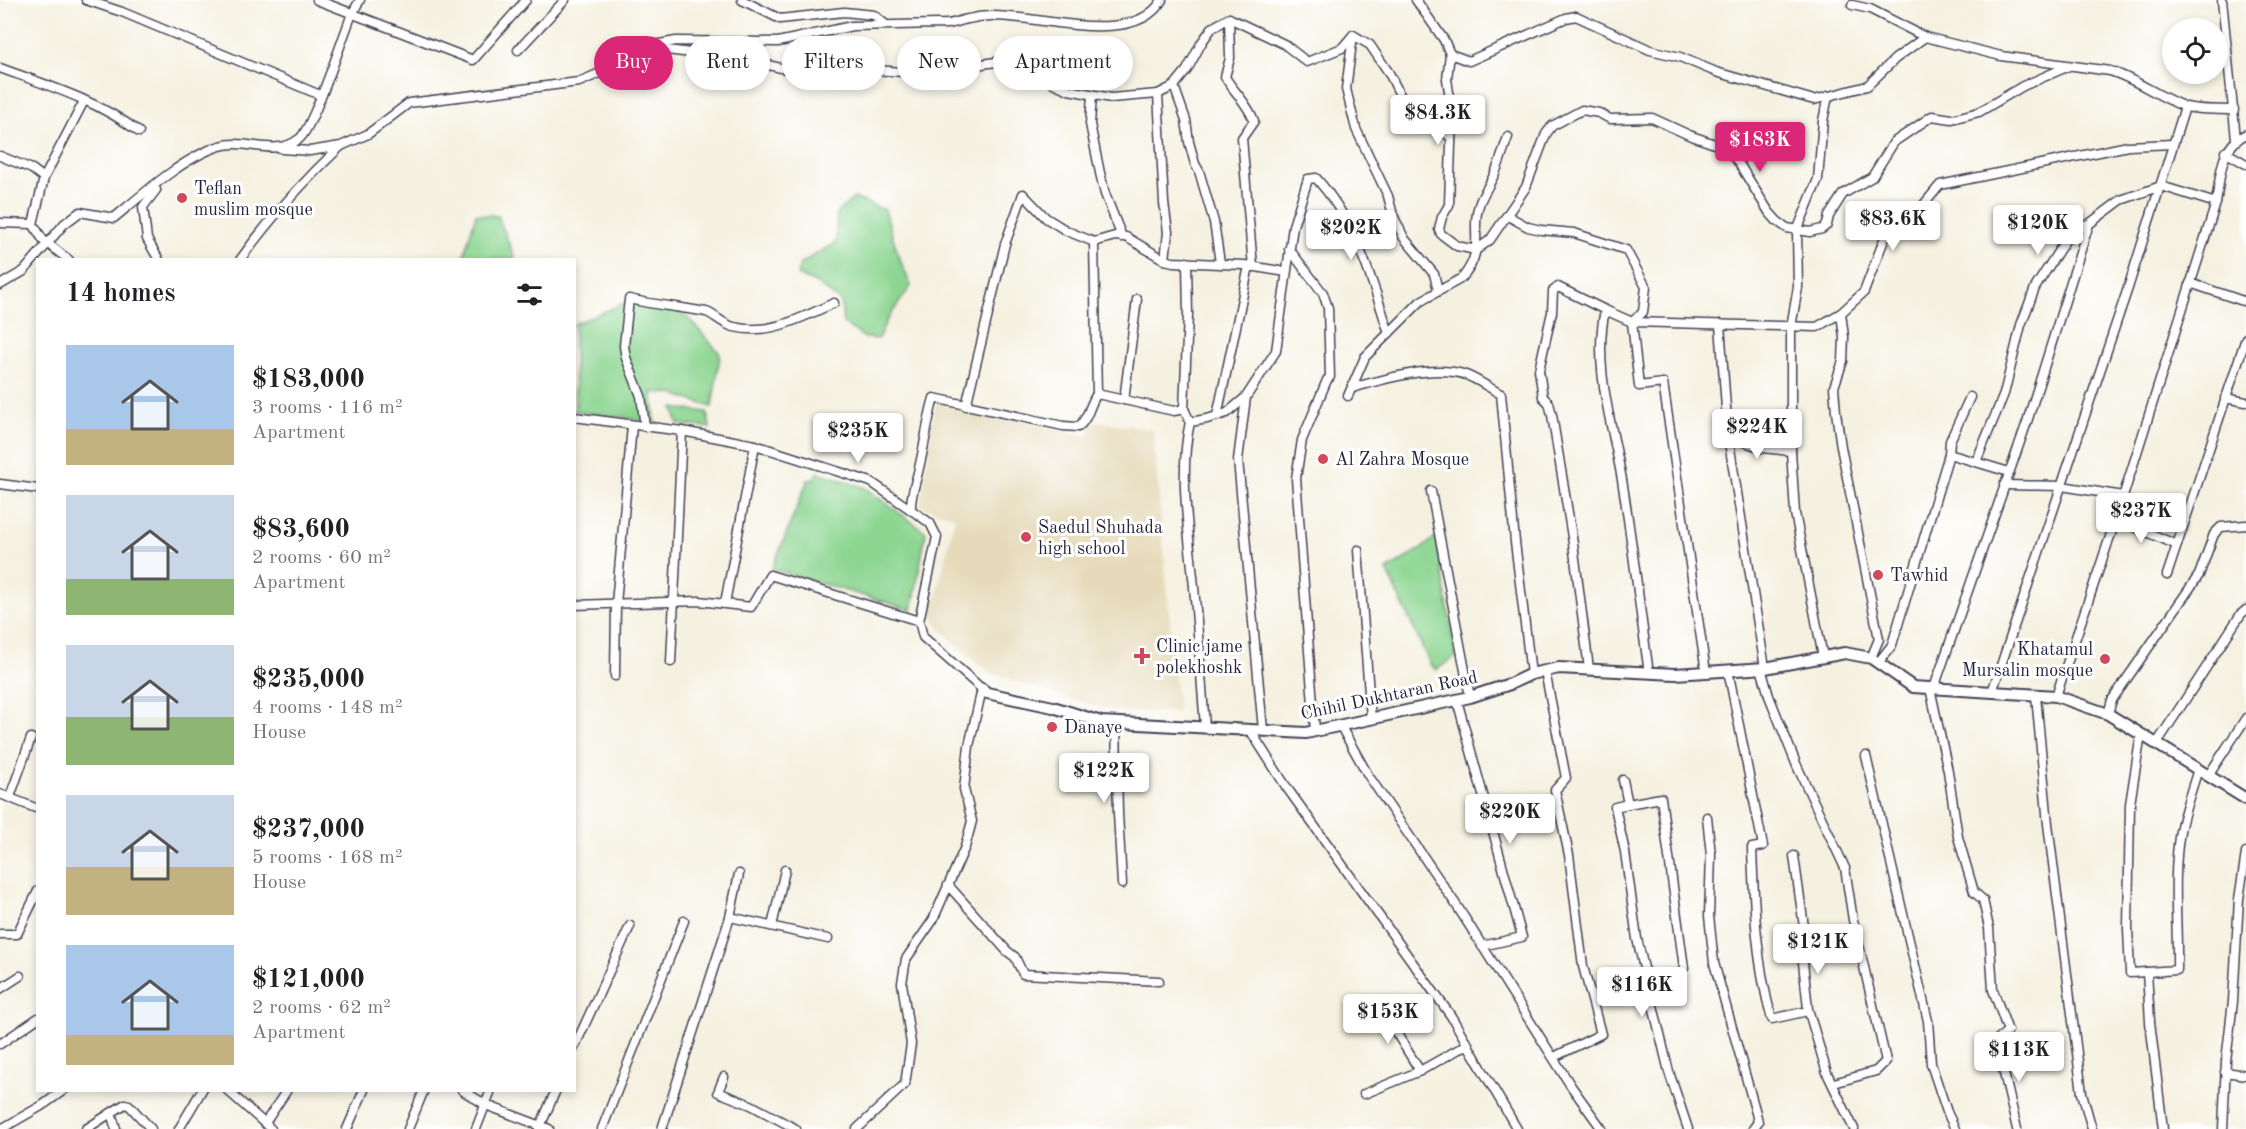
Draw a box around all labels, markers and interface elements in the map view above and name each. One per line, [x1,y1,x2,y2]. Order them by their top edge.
map controls [2162,18,2228,84]
button: locate [2162,18,2228,84]
chip: Buy [594,36,673,90]
chip: Rent [685,36,770,90]
chip: Filters [782,36,885,90]
chip: New [897,36,981,90]
chip: Apartment [993,36,1133,90]
pin: $84.3K [1389,95,1487,146]
text: $84.3K [1404,104,1472,124]
pin: $183K [1718,122,1802,173]
text: $183K [1729,131,1791,151]
place label: Teflan muslim mosque [194,180,313,219]
marker: Teflan muslim mosque [175,191,189,205]
pin: $83.6K [1844,201,1942,252]
pin: $120K [1996,205,2080,256]
pin: $202K [1309,210,1393,261]
text: $83.6K [1859,210,1927,230]
text: $120K [2007,214,2069,234]
text: $202K [1320,219,1382,239]
icon: filters [513,278,546,311]
text: 14 homes [66,281,175,307]
text: $183,000 [252,367,365,393]
icon: home [114,369,186,441]
text: 3 rooms · 116 m² [252,398,402,418]
pin: $224K [1715,409,1799,460]
pin: $235K [816,413,900,464]
text: $224K [1726,418,1788,438]
text: $235K [827,422,889,442]
text: Apartment [252,423,346,443]
place label: Al Zahra Mosque [1335,451,1469,469]
marker: Al Zahra Mosque [1316,452,1330,466]
pin: $237K [2099,493,2183,544]
text: $237K [2110,502,2172,522]
text: $83,600 [252,517,350,543]
icon: home [114,519,186,591]
place label: Saedul Shuhada high school [1038,519,1163,558]
marker: Saedul Shuhada high school [1019,530,1033,544]
text: 2 rooms · 60 m² [252,548,391,568]
place label: Tawhid [1890,567,1948,585]
marker: Tawhid [1871,568,1885,582]
text: Apartment [252,573,346,593]
place label: Clinic jame polekhoshk [1156,638,1242,677]
place label: Khatamul Mursalin mosque [1962,641,2093,680]
marker: Clinic jame polekhoshk [1133,647,1151,665]
marker: Khatamul Mursalin mosque [2098,652,2112,666]
text: $235,000 [252,667,365,693]
street label: Chihil Dukhtaran Road [1299,668,1479,724]
icon: home [114,669,186,741]
text: 4 rooms · 148 m² [252,698,402,718]
place label: Danaye [1064,719,1122,737]
marker: Danaye [1045,720,1059,734]
text: House [252,723,306,743]
pin: $122K [1062,753,1146,804]
text: $122K [1073,762,1135,782]
pin: $220K [1468,794,1552,845]
text: $220K [1479,803,1541,823]
text: $237,000 [252,817,365,843]
icon: home [114,819,186,891]
text: 5 rooms · 168 m² [252,848,402,868]
text: House [252,873,306,893]
pin: $121K [1776,924,1860,975]
text: $121K [1787,933,1849,953]
text: $121,000 [252,967,365,993]
pin: $116K [1600,967,1684,1018]
icon: home [114,969,186,1041]
text: $116K [1611,976,1673,996]
pin: $153K [1346,994,1430,1045]
text: 2 rooms · 62 m² [252,998,391,1018]
text: $153K [1357,1003,1419,1023]
text: Apartment [252,1023,346,1043]
pin: $113K [1977,1032,2061,1083]
text: $113K [1988,1041,2050,1061]

